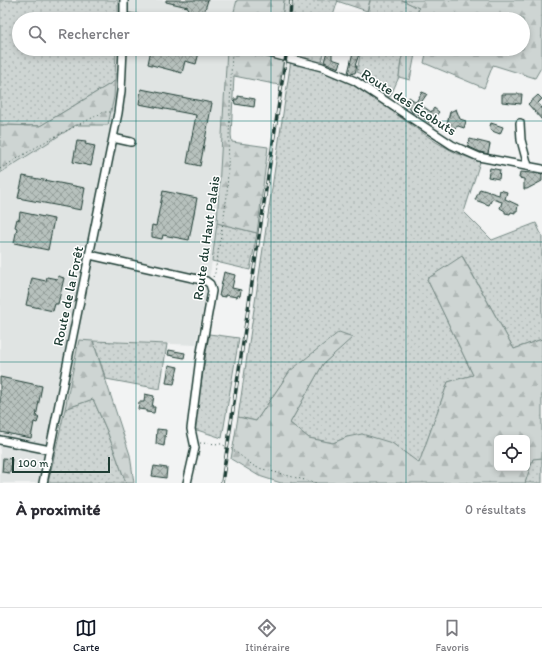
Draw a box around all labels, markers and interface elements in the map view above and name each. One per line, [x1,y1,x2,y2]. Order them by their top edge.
search box [12,12,530,56]
icon: search [26,23,48,45]
text: Rechercher [58,25,130,43]
street label: Route des Écobuts [358,65,459,139]
street label: Route du Haut Palais [189,175,224,301]
street label: Route de la Forêt [50,245,87,347]
map controls [494,435,530,471]
button: locate [494,435,530,471]
scale bar [12,455,110,474]
text: 100 m [18,457,48,470]
text: À proximité [16,499,101,519]
text: 0 résultats [465,502,526,517]
tab: Carte [73,617,99,654]
tab: Itinéraire [245,617,290,654]
tab: Favoris [436,617,469,654]

